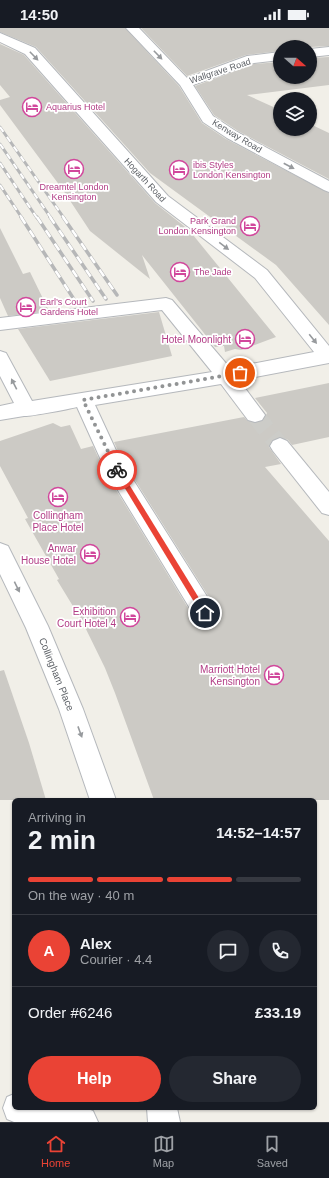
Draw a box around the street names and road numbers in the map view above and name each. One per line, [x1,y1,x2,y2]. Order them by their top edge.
street label: Wallgrave Road [188,56,252,86]
street label: Kenway Road [210,117,264,155]
street label: Hogarth Road [122,156,168,204]
street label: Collingham Place [37,636,76,713]

